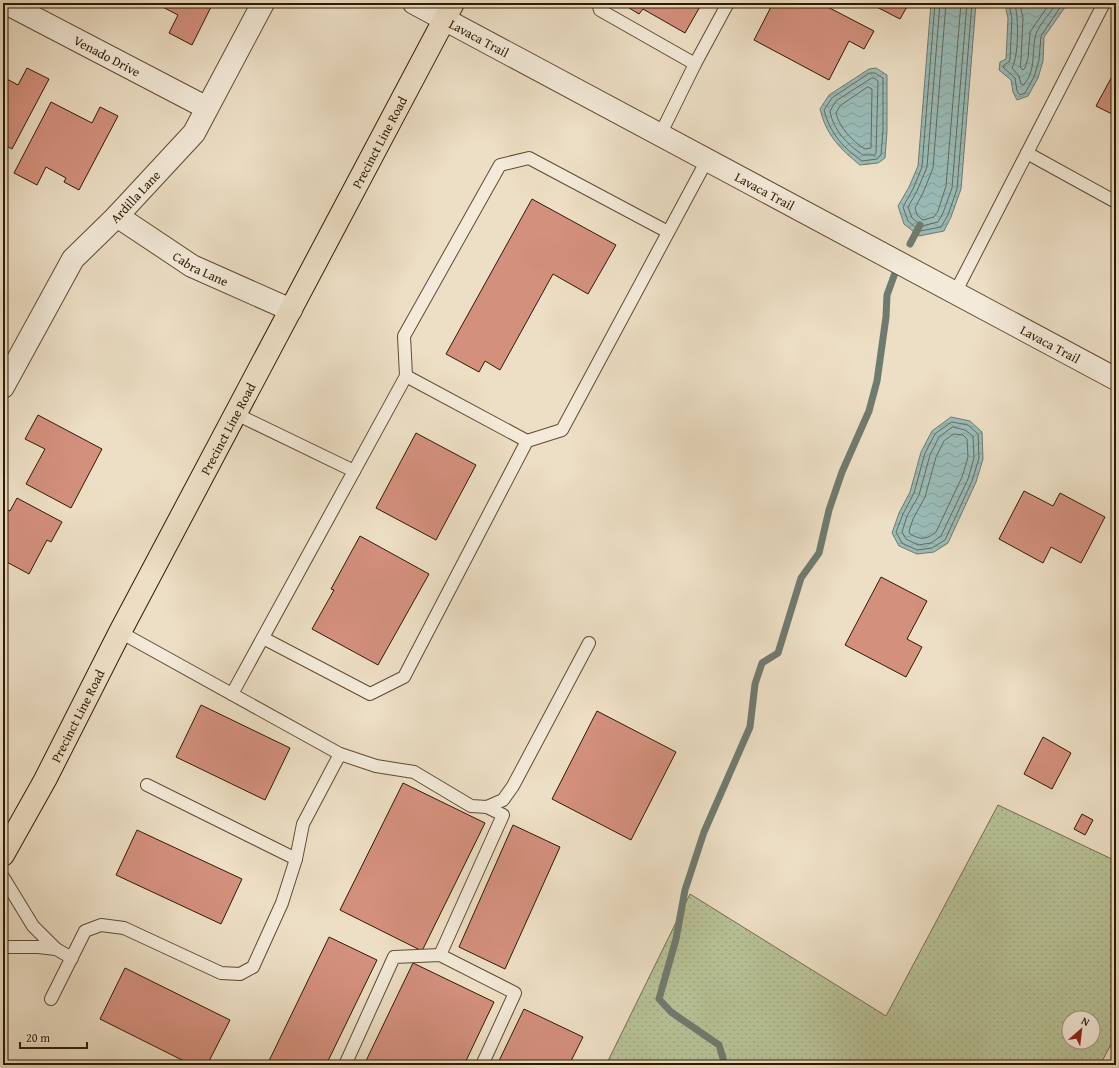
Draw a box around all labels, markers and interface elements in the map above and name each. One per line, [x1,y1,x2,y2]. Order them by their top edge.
street label: Lavaca Trail [446,14,513,62]
street label: Venado Drive [70,30,144,81]
street label: Precinct Line Road [347,93,411,192]
street label: Ardilla Lane [106,166,164,227]
street label: Lavaca Trail [732,167,798,215]
street label: Cabra Lane [169,246,231,290]
street label: Lavaca Trail [1017,320,1084,368]
street label: Precinct Line Road [195,379,260,478]
street label: Precinct Line Road [46,666,109,765]
north arrow [1061,1010,1101,1050]
text: N [1079,1012,1093,1030]
scale bar [20,1024,87,1050]
text: 20 m [26,1029,50,1046]

